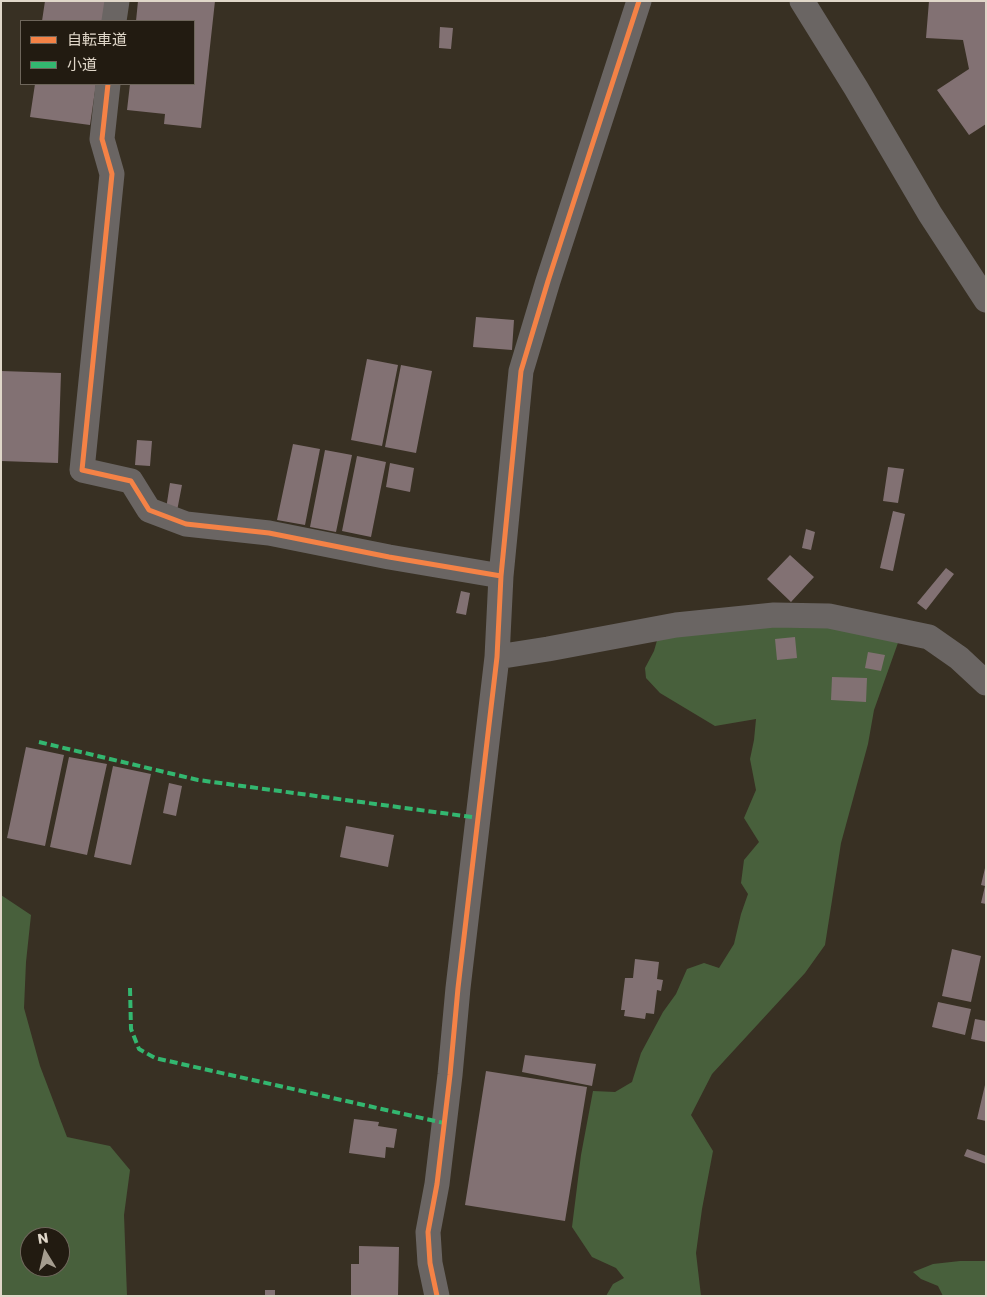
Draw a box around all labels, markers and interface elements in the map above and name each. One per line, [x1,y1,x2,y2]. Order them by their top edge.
legend [20,20,195,85]
text: 自転車道 [67,29,127,50]
text: 小道 [67,54,97,75]
north arrow [20,1227,70,1277]
text: N [36,1227,50,1249]

